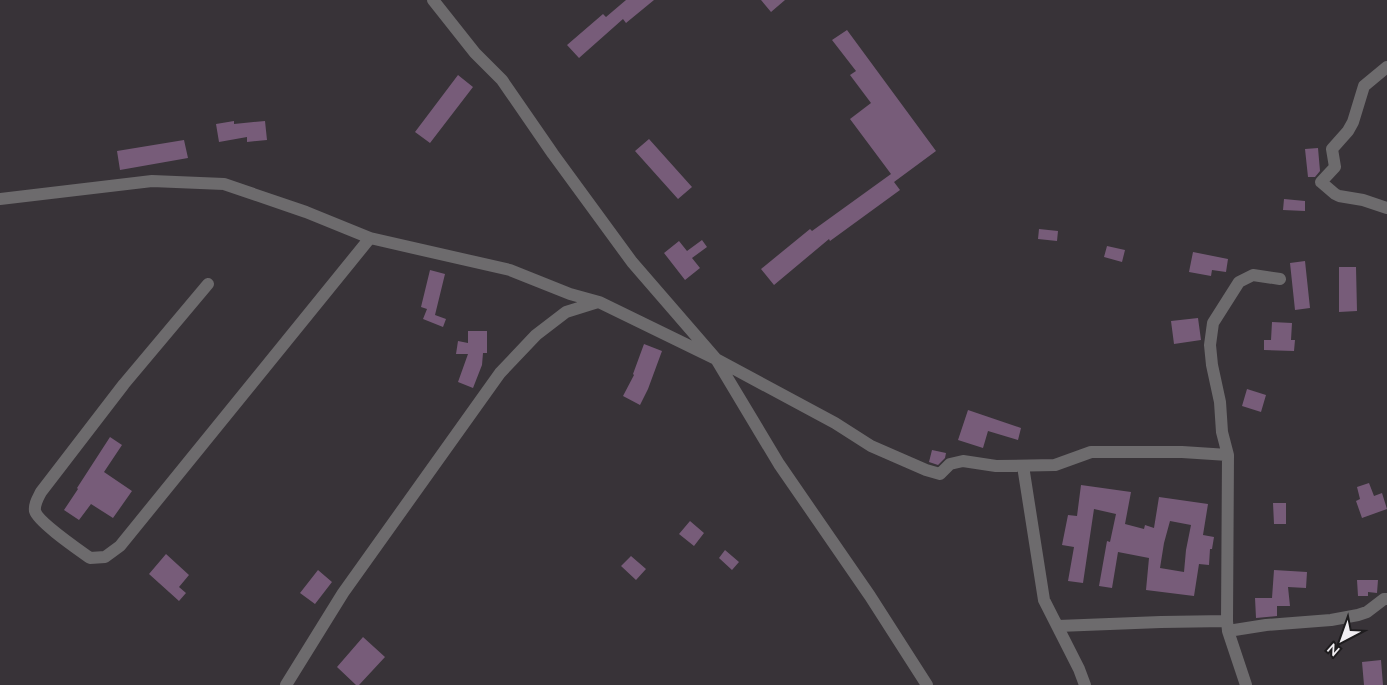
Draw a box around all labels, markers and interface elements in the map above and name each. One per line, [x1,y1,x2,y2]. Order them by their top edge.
north arrow [1317,615,1367,665]
text: N [1323,640,1343,660]

